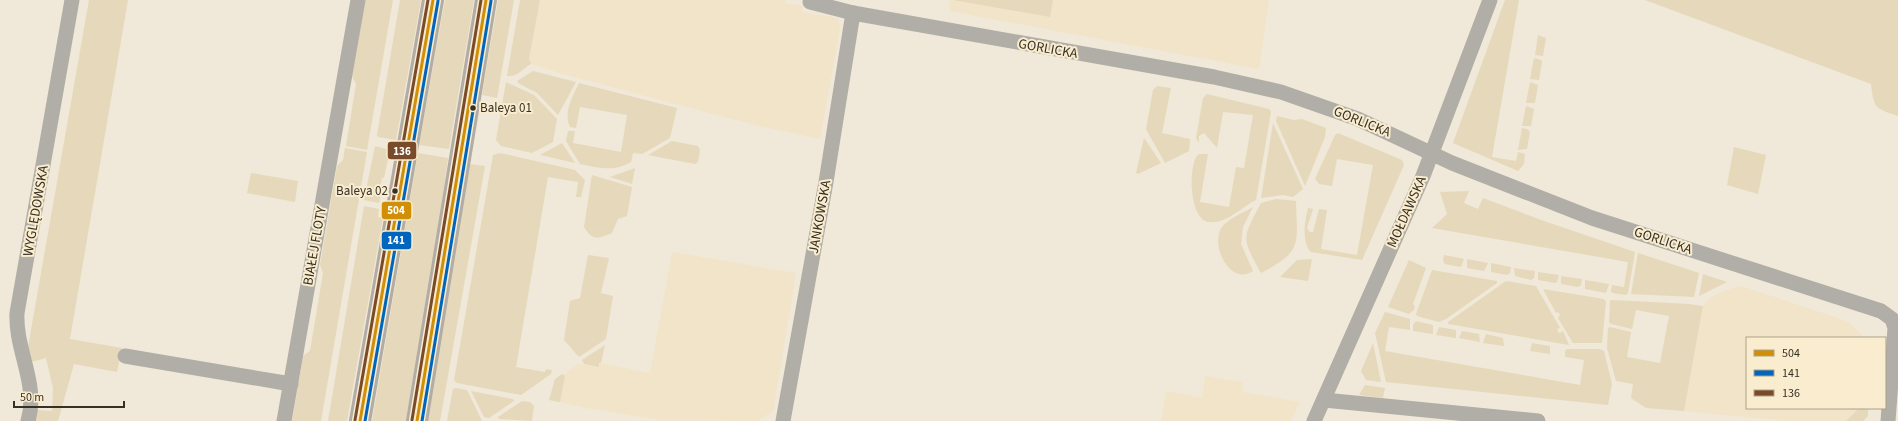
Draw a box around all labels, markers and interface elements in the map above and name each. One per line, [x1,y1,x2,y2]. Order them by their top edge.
street label: GORLICKA [1017,34,1080,64]
place label: Baleya 01 [480,99,532,117]
street label: GORLICKA [1330,101,1394,143]
marker: Baleya 01 [468,103,478,113]
line badge: 136 [387,141,417,160]
text: 136 [393,144,411,159]
street label: WYGLĘDOWSKA [18,164,54,258]
street label: MOŁDAWSKA [1382,173,1432,251]
street label: JANKOWSKA [804,178,836,255]
place label: Baleya 02 [336,182,388,200]
marker: Baleya 02 [390,186,400,196]
line badge: 504 [381,201,412,220]
text: 504 [387,203,405,218]
street label: BIAŁEJ FLOTY [298,205,332,287]
street label: GORLICKA [1631,222,1695,260]
line badge: 141 [381,231,412,250]
text: 141 [387,233,405,248]
legend [1746,337,1886,409]
text: 504 [1782,345,1800,362]
text: 141 [1782,365,1800,382]
scale bar [14,383,124,409]
text: 136 [1782,385,1800,402]
text: 50 m [20,389,44,406]

